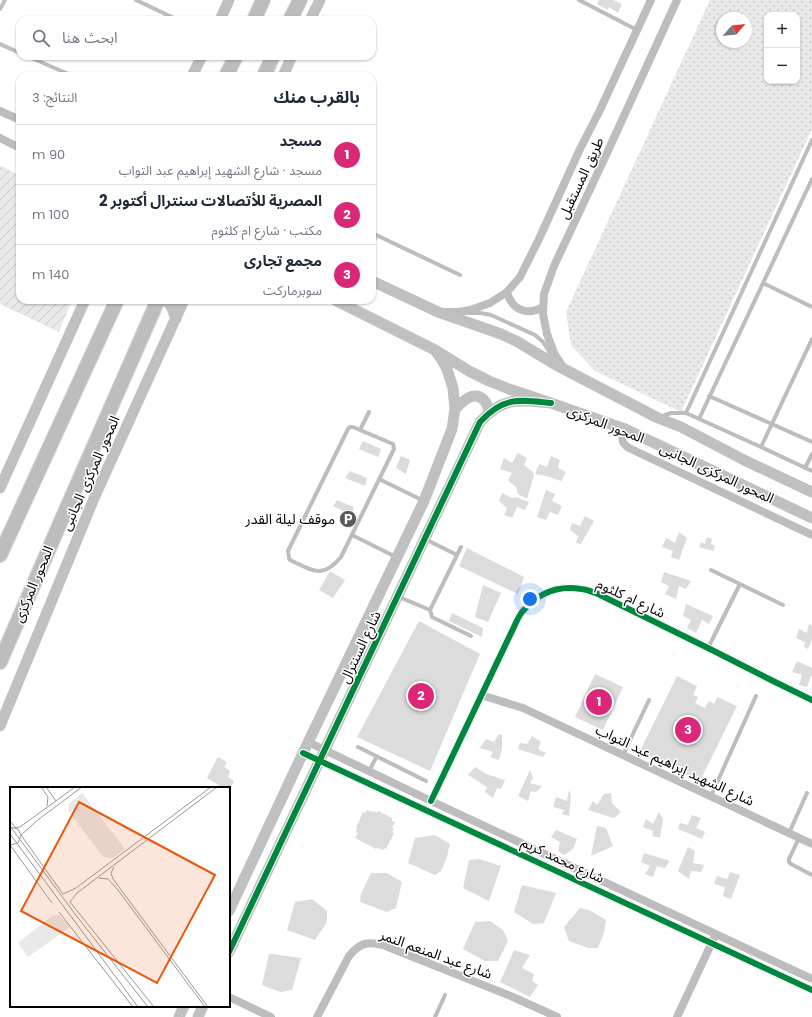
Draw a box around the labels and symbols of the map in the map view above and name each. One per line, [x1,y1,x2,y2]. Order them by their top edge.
north arrow [716,12,752,48]
street label: طريق المستقبل [553,134,609,222]
street label: المحور المركزى [564,400,648,448]
street label: المحور المركزى الجانبى [56,412,124,534]
street label: المحور المركزى الجانبى [657,438,777,508]
place label: موقف ليلة القدر [245,509,335,529]
parking icon: موقف ليلة القدر [338,509,358,529]
street label: المحور المركزى [8,543,58,625]
street label: شارع ام كلثوم [593,573,669,623]
your location [520,589,540,609]
street label: شارع السنترال [334,607,386,687]
pin: 2 [408,681,434,711]
pin: 1 [586,687,612,717]
pin: 3 [675,715,701,745]
street label: شارع الشهيد إبراهيم عبد التواب [592,719,758,812]
inset map [10,787,230,1007]
street label: شارع محمد كريم [518,832,608,889]
street label: شارع عبد المنعم النمر [376,924,495,985]

